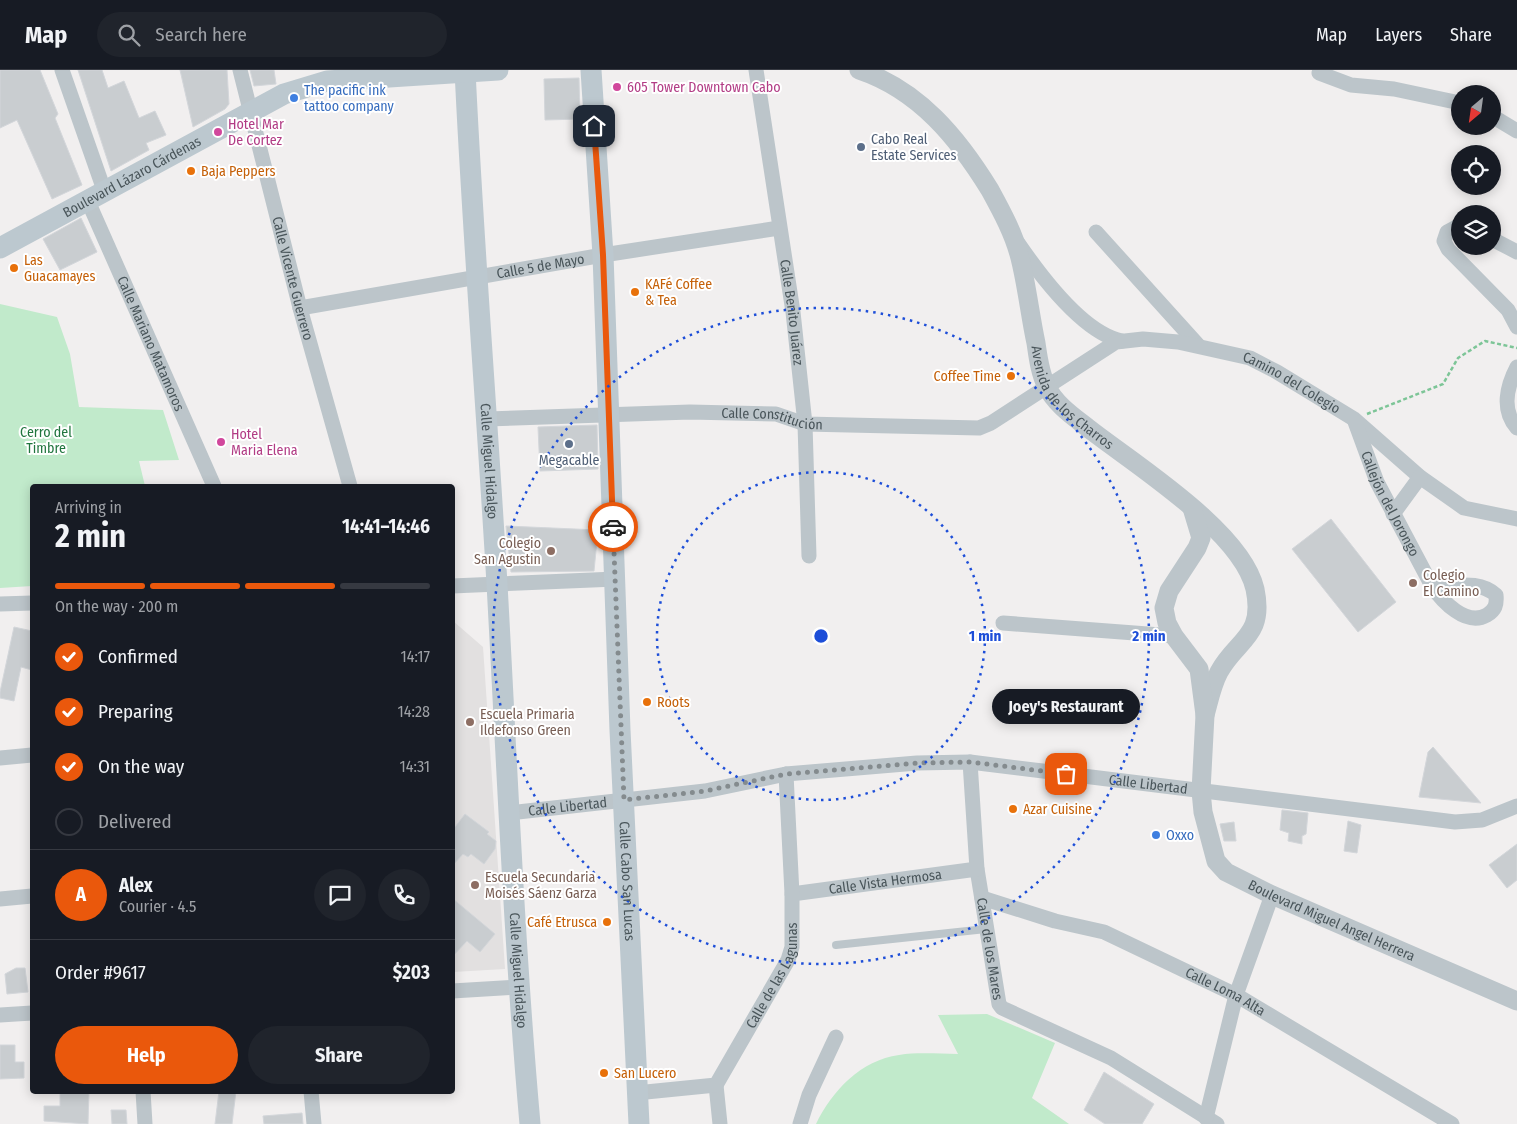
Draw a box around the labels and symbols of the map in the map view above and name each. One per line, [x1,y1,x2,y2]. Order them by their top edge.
place label: 605 Tower Downtown Cabo [627,79,781,96]
marker: 605 Tower Downtown Cabo [611,81,623,93]
place label: The pacific ink tattoo company [304,82,395,115]
north arrow [1451,85,1501,135]
marker: The pacific ink tattoo company [288,92,300,104]
pin [573,105,615,147]
place label: Hotel Mar De Cortez [228,116,284,149]
marker: Hotel Mar De Cortez [212,126,224,138]
place label: Cabo Real Estate Services [871,131,957,164]
street label: Boulevard Lázaro Cárdenas [60,132,204,221]
marker: Cabo Real Estate Services [855,141,867,153]
place label: Baja Peppers [201,163,275,180]
marker: Baja Peppers [185,165,197,177]
street label: Calle Vicente Guerrero [269,215,317,342]
street label: Calle 5 de Mayo [495,250,586,282]
place label: Las Guacamayes [24,252,95,285]
street label: Calle Benito Juárez [777,258,807,367]
marker: Las Guacamayes [8,262,20,274]
street label: Calle Mariano Matamoros [114,273,188,414]
place label: KAFé Coffee & Tea [645,276,712,309]
marker: KAFé Coffee & Tea [629,286,641,298]
street label: Avenida de los Charros [1028,344,1117,453]
street label: Camino del Colegio [1241,348,1343,417]
place label: Coffee Time [934,368,1001,385]
marker: Coffee Time [1005,370,1017,382]
street label: Calle Miguel Hidalgo [477,403,502,520]
street label: Calle Constitución [721,404,823,433]
park label: Cerro del Timbre [20,424,72,457]
place label: Hotel Maria Elena [231,426,298,459]
marker: Hotel Maria Elena [215,436,227,448]
marker: Megacable [563,438,575,450]
street label: Callejón del Jorongo [1358,449,1423,559]
place label: Megacable [539,452,599,469]
courier [588,502,638,552]
place label: Colegio San Agustin [474,535,541,568]
marker: Colegio San Agustin [545,545,557,557]
place label: Colegio El Camino [1423,567,1479,600]
marker: Colegio El Camino [1407,577,1419,589]
centre of rings [812,627,830,645]
text: 1 min [969,627,1001,645]
text: 2 min [1131,627,1166,645]
callout: Joey's Restaurant [992,689,1140,724]
place label: Roots [657,694,690,711]
marker: Roots [641,696,653,708]
place label: Escuela Primaria Ildefonso Green [480,706,575,739]
marker: Escuela Primaria Ildefonso Green [464,716,476,728]
pin [1045,753,1087,795]
street label: Calle Libertad [1108,771,1188,797]
street label: Calle Libertad [527,794,608,819]
place label: Azar Cuisine [1023,801,1092,818]
marker: Azar Cuisine [1007,803,1019,815]
street label: Calle Cabo San Lucas [616,821,639,941]
place label: Oxxo [1166,827,1194,844]
marker: Oxxo [1150,829,1162,841]
street label: Calle Vista Hermosa [828,865,943,897]
place label: Escuela Secundaria Moisés Sáenz Garza [485,869,597,902]
street label: Boulevard Miguel Angel Herrera [1245,876,1418,964]
marker: Escuela Secundaria Moisés Sáenz Garza [469,879,481,891]
street label: Calle de los Mares [973,896,1007,1001]
street label: Calle Miguel Hidalgo [506,912,531,1029]
place label: Café Etrusca [527,914,597,931]
marker: Café Etrusca [601,916,613,928]
street label: Calle de las Lagunas [742,923,801,1031]
street label: Calle Loma Alta [1183,964,1269,1019]
place label: San Lucero [614,1065,676,1082]
marker: San Lucero [598,1067,610,1079]

